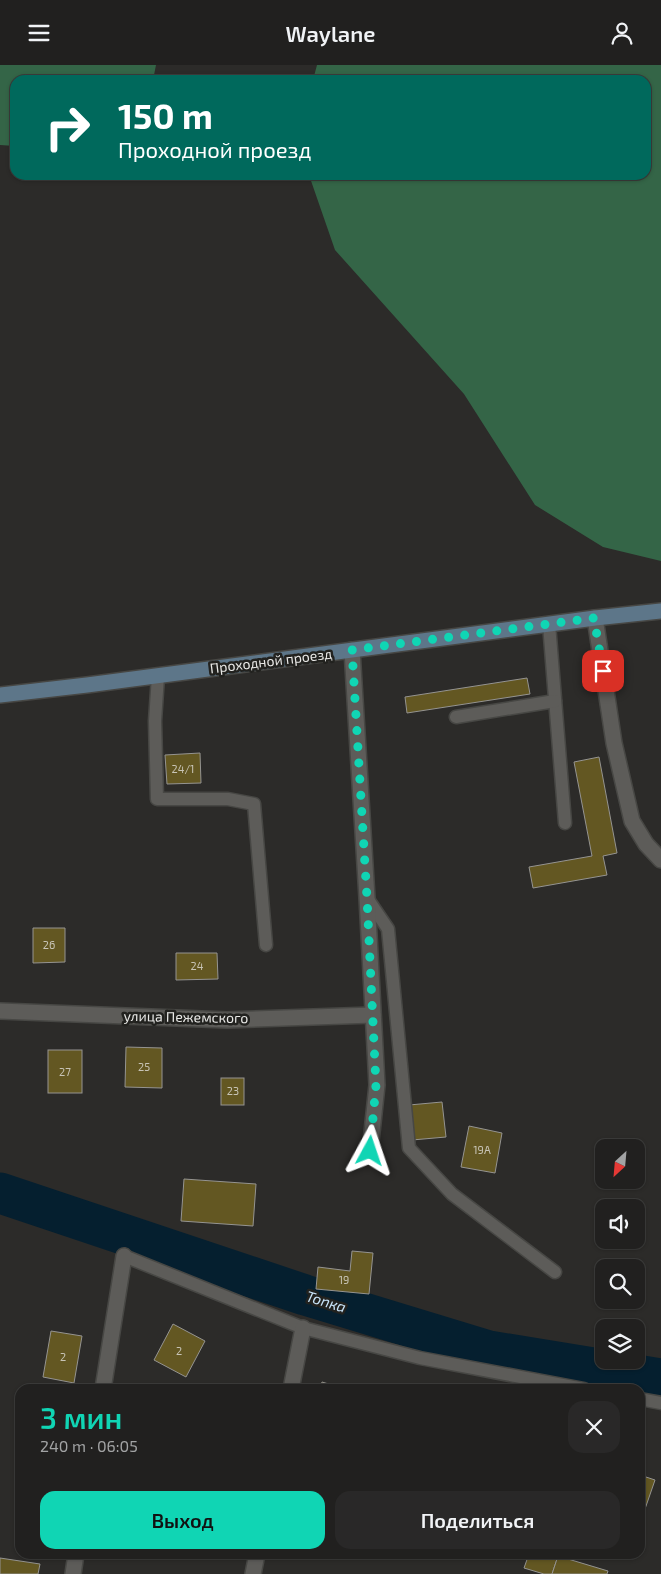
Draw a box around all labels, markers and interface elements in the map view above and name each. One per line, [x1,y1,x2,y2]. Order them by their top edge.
icon: menu [25,19,53,47]
icon: person [608,19,636,47]
text: Waylane [286,20,375,46]
text: 150 m [118,94,213,136]
icon: right [35,95,100,160]
text: Проходной проезд [118,136,311,162]
street label: Проходной проезд [209,645,333,676]
pin [582,650,624,692]
icon: arrive [589,657,617,685]
house number: 24/1 [171,762,195,775]
house number: 26 [43,938,55,951]
house number: 24 [191,959,204,972]
street label: улица Пежемского [124,1007,248,1026]
house number: 25 [138,1060,150,1073]
house number: 27 [59,1065,71,1078]
house number: 23 [227,1084,239,1097]
position arrow [343,1124,395,1176]
north arrow [595,1139,645,1189]
map controls [595,1139,645,1369]
house number: 19А [473,1143,491,1156]
button: sound [595,1199,645,1249]
button: search [595,1259,645,1309]
house number: 19 [339,1273,349,1286]
water label: Топка [304,1286,348,1316]
button: layers [595,1319,645,1369]
house number: 2 [176,1344,182,1357]
house number: 2 [60,1350,66,1363]
text: 3 мин [40,1399,122,1435]
button: close [568,1401,620,1453]
text: 240 m · 06:05 [40,1436,138,1455]
button: Выход [40,1491,325,1549]
button: Поделиться [335,1491,620,1549]

